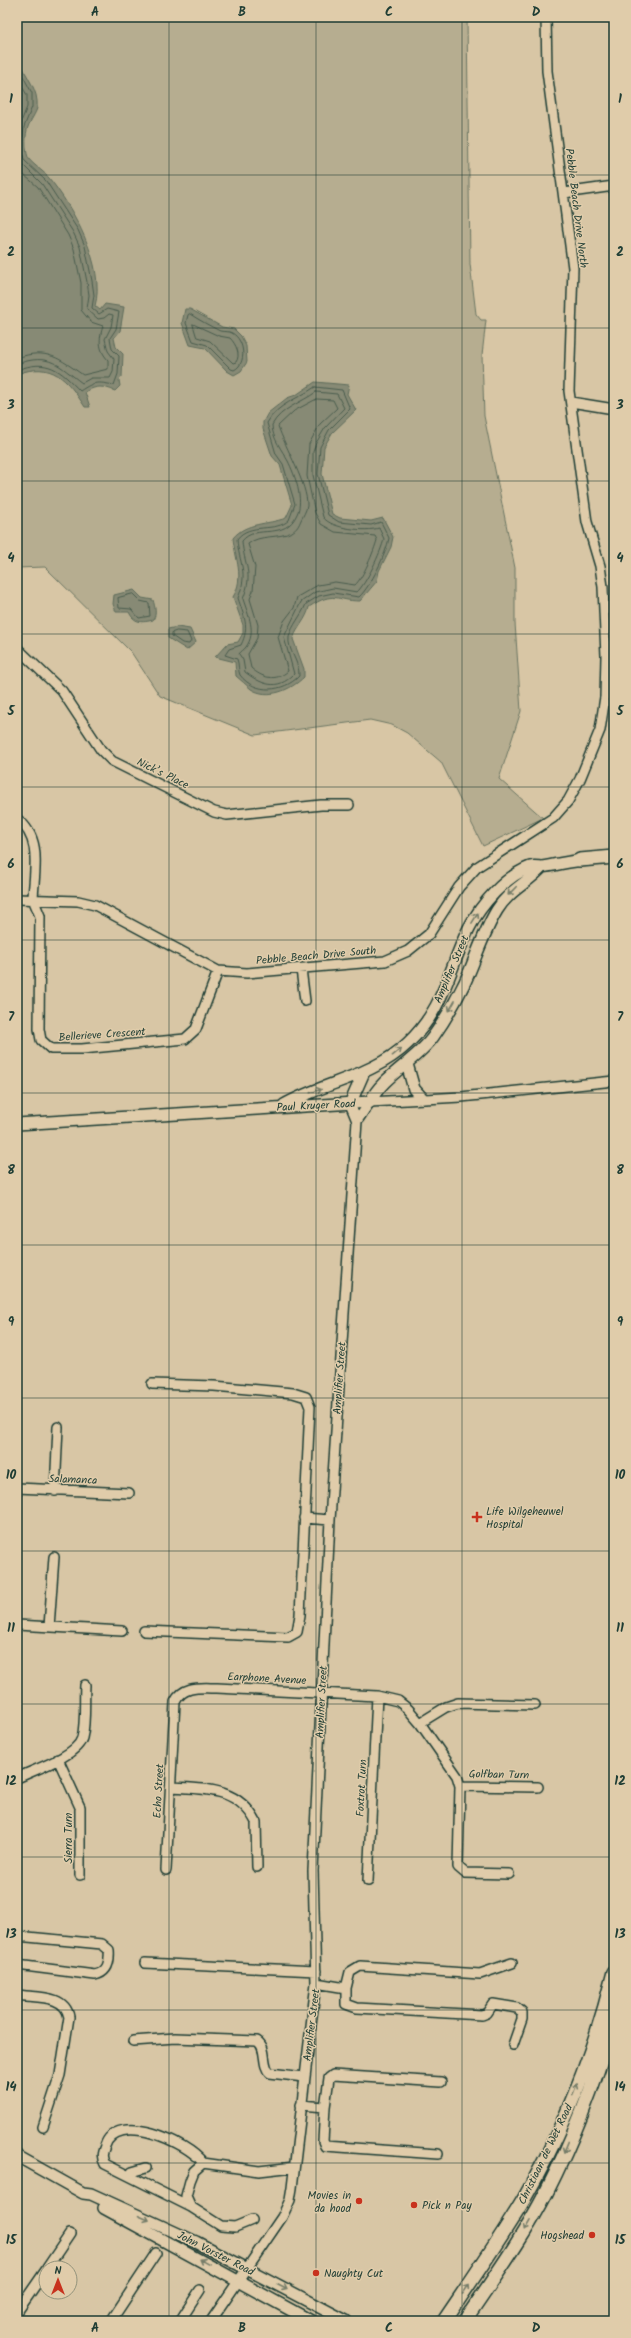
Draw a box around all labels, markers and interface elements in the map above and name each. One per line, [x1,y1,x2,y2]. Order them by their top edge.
text: A [91,2,99,23]
text: B [238,2,246,23]
text: C [385,2,393,23]
text: D [532,2,541,23]
text: 1 [9,89,13,110]
text: 1 [618,89,622,110]
street label: Pebble Beach Drive North [560,147,592,269]
text: 2 [7,242,15,263]
text: 2 [616,242,624,263]
text: 3 [6,395,15,416]
text: 3 [615,395,624,416]
text: 4 [7,548,15,569]
text: 4 [616,548,624,569]
text: 5 [7,701,16,722]
text: 5 [616,701,625,722]
street label: Nick’s Place [133,754,192,794]
text: 6 [7,854,15,875]
text: 6 [616,854,624,875]
one-way arrow [507,886,517,896]
one-way arrow [471,912,480,923]
street label: Amplifier Street [429,932,475,1006]
street label: Pebble Beach Drive South [255,942,377,970]
one-way arrow [448,999,456,1011]
text: 7 [8,1007,15,1028]
text: 7 [617,1007,624,1028]
street label: Bellerieve Crescent [58,1023,147,1047]
one-way arrow [392,1048,402,1057]
one-way arrow [309,1087,322,1094]
street label: Paul Kruger Road [276,1095,357,1117]
text: 8 [7,1160,15,1181]
text: 8 [616,1160,624,1181]
text: 9 [8,1312,15,1333]
text: 9 [617,1312,624,1333]
street label: Amplifier Street [328,1340,352,1415]
text: 10 [6,1465,17,1486]
text: 10 [615,1465,626,1486]
street label: Salamanca [48,1470,98,1490]
place label: Life Wilgeheuwel Hospital [486,1503,564,1534]
marker: Life Wilgeheuwel Hospital [471,1511,483,1523]
text: 11 [7,1618,15,1639]
text: 11 [616,1618,624,1639]
street label: Amplifier Street [311,1665,333,1739]
street label: Earphone Avenue [227,1668,307,1690]
street label: Foxtrot Turn [352,1759,373,1817]
street label: Echo Street [149,1763,169,1819]
street label: Golfban Turn [469,1765,529,1785]
text: 12 [5,1771,17,1792]
text: 12 [614,1771,626,1792]
street label: Sierra Turn [60,1812,78,1863]
text: 13 [5,1924,17,1945]
text: 13 [614,1924,626,1945]
street label: Amplifier Street [299,1987,325,2062]
text: 14 [5,2077,17,2098]
text: 14 [614,2077,626,2098]
one-way arrow [572,2084,580,2096]
street label: Christiaan de Wet Road [514,2101,578,2208]
one-way arrow [562,2140,570,2152]
place label: Movies in da hood [308,2187,351,2218]
marker: Movies in da hood [354,2196,364,2206]
place label: Pick n Pay [422,2197,472,2215]
marker: Pick n Pay [409,2200,419,2210]
one-way arrow [138,2215,150,2222]
one-way arrow [523,2219,531,2231]
street label: John Vorster Road [174,2227,258,2281]
place label: Hogshead [540,2227,585,2245]
text: 15 [6,2230,18,2251]
marker: Hogshead [587,2230,597,2240]
text: 15 [615,2230,627,2251]
one-way arrow [199,2258,211,2265]
north arrow [38,2260,78,2300]
text: N [55,2262,62,2280]
place label: Naughty Cut [324,2265,384,2283]
marker: Naughty Cut [311,2268,321,2278]
one-way arrow [276,2283,288,2291]
one-way arrow [462,2283,470,2294]
text: A [91,2318,99,2338]
text: B [238,2318,246,2338]
text: C [385,2318,393,2338]
text: D [532,2318,541,2338]

